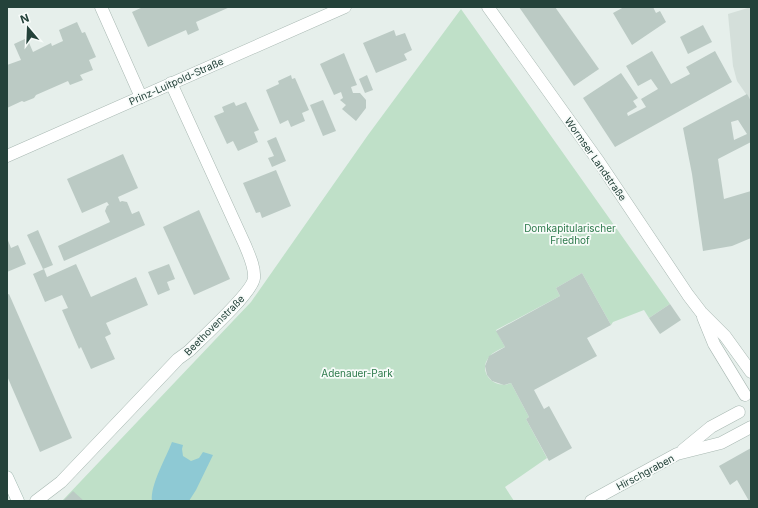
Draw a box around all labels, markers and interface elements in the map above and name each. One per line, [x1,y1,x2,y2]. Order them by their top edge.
north arrow [8,8,48,48]
text: N [18,11,31,27]
street label: Prinz-Luitpold-Straße [127,55,225,107]
street label: Wormser Landstraße [563,115,629,203]
park label: Domkapitularischer Friedhof [524,222,616,246]
street label: Beethovenstraße [181,292,247,358]
park label: Adenauer-Park [321,367,393,379]
street label: Hirschgraben [614,452,676,492]

